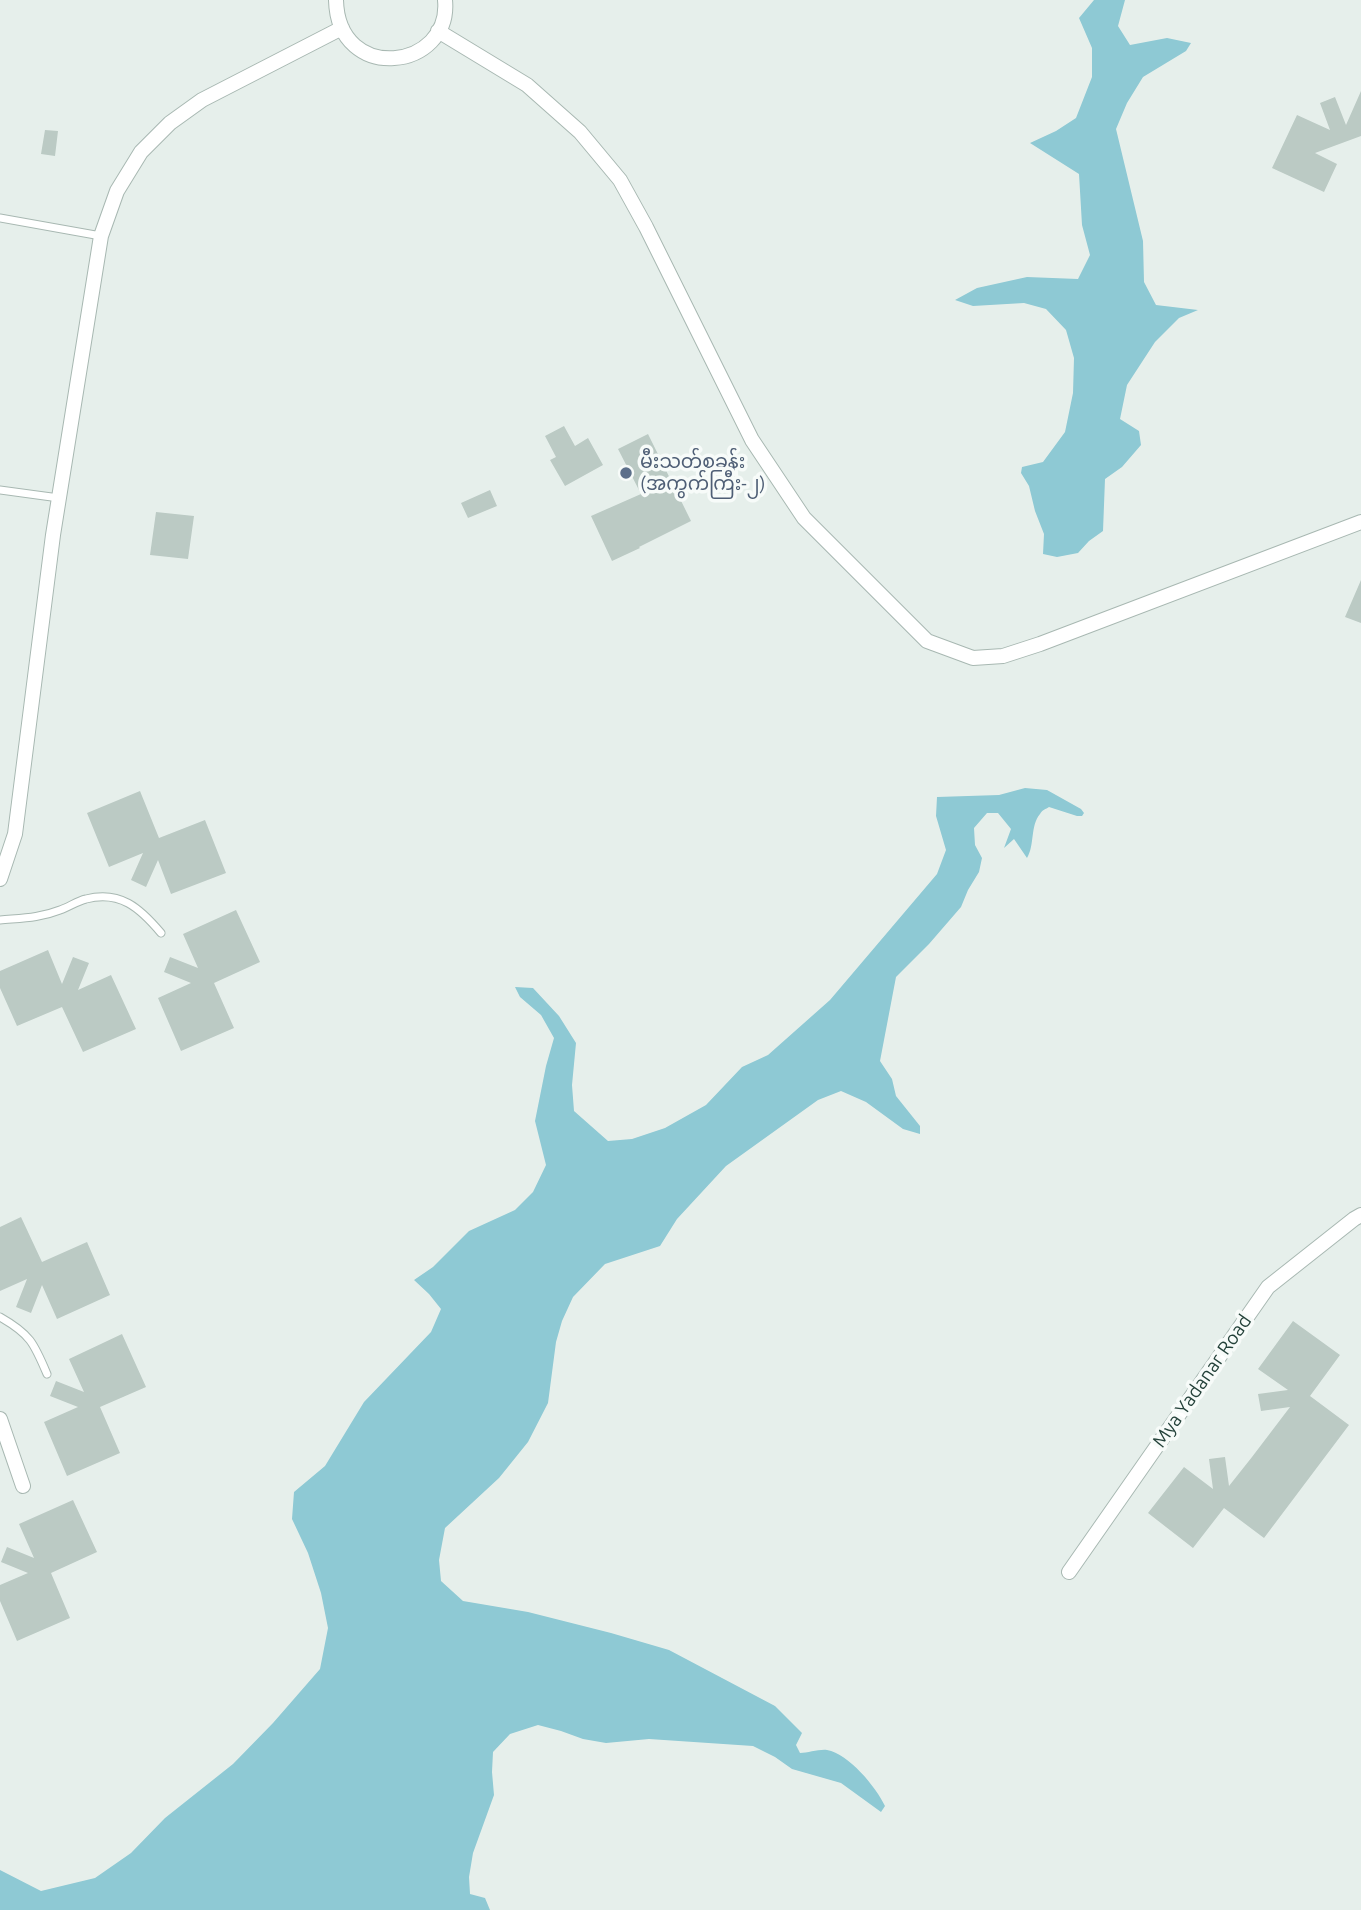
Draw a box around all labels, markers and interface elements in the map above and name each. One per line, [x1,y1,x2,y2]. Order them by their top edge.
place label: မီးသတ်စခန်း (အကွက်ကြီး-၂) [640,451,766,495]
marker: မီးသတ်စခန်း (အကွက်ကြီး-၂) [618,465,634,481]
street label: Mya Yadanar Road [1148,1310,1256,1452]

